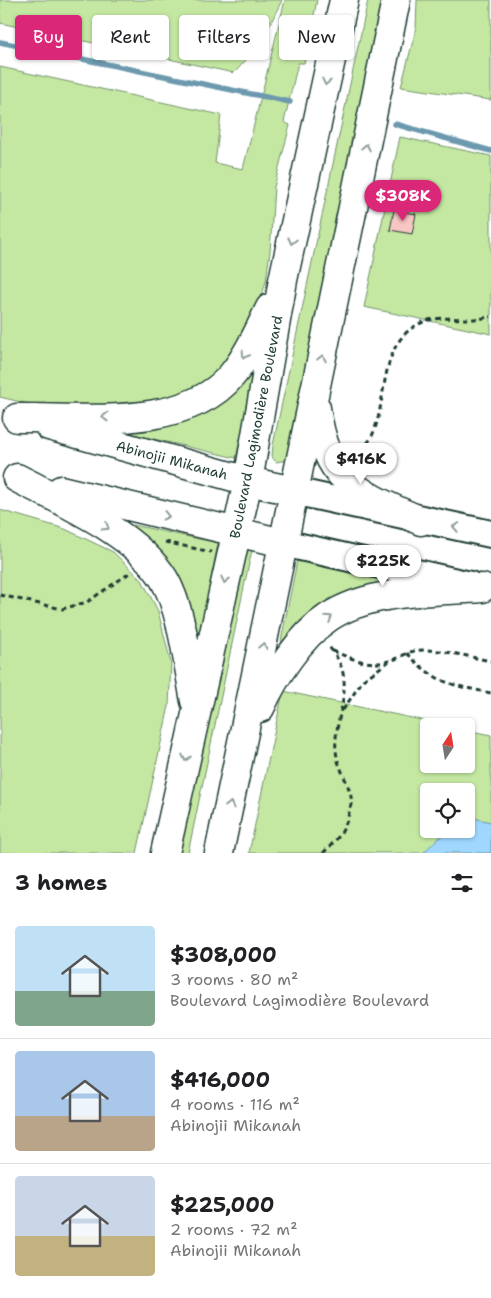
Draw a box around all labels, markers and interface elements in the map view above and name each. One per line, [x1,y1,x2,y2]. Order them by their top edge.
chip: Buy [15,15,82,60]
chip: Rent [92,15,169,60]
chip: Filters [179,15,269,60]
chip: New [279,15,354,60]
one-way arrow [321,77,332,86]
one-way arrow [360,143,370,152]
pin: $308K [368,180,438,222]
text: $308K [375,185,431,206]
one-way arrow [287,236,298,245]
street label: Boulevard Lagimodière Boulevard [226,314,286,540]
one-way arrow [242,349,251,358]
one-way arrow [316,353,326,362]
one-way arrow [101,412,108,422]
street label: Abinojii Mikanah [114,436,230,484]
pin: $416K [326,442,396,485]
text: $416K [336,448,386,469]
one-way arrow [162,510,171,521]
one-way arrow [100,521,110,530]
one-way arrow [451,523,460,533]
pin: $225K [348,544,418,587]
text: $225K [356,550,410,571]
one-way arrow [221,575,231,584]
one-way arrow [323,615,332,625]
one-way arrow [257,642,268,651]
north arrow [420,718,475,772]
map controls [420,718,475,838]
one-way arrow [181,754,192,763]
button: locate [420,783,475,838]
one-way arrow [224,801,235,810]
text: 3 homes [15,869,107,897]
icon: filters [448,869,476,897]
text: $308,000 [170,941,277,969]
icon: home [55,946,115,1006]
text: 3 rooms · 80 m² [170,969,298,990]
text: Boulevard Lagimodière Boulevard [170,990,429,1011]
text: $416,000 [170,1066,270,1094]
icon: home [55,1071,115,1131]
text: 4 rooms · 116 m² [170,1094,300,1115]
text: Abinojii Mikanah [170,1115,301,1136]
text: $225,000 [170,1191,275,1219]
icon: home [55,1196,115,1256]
text: 2 rooms · 72 m² [170,1219,298,1240]
text: Abinojii Mikanah [170,1240,301,1261]

